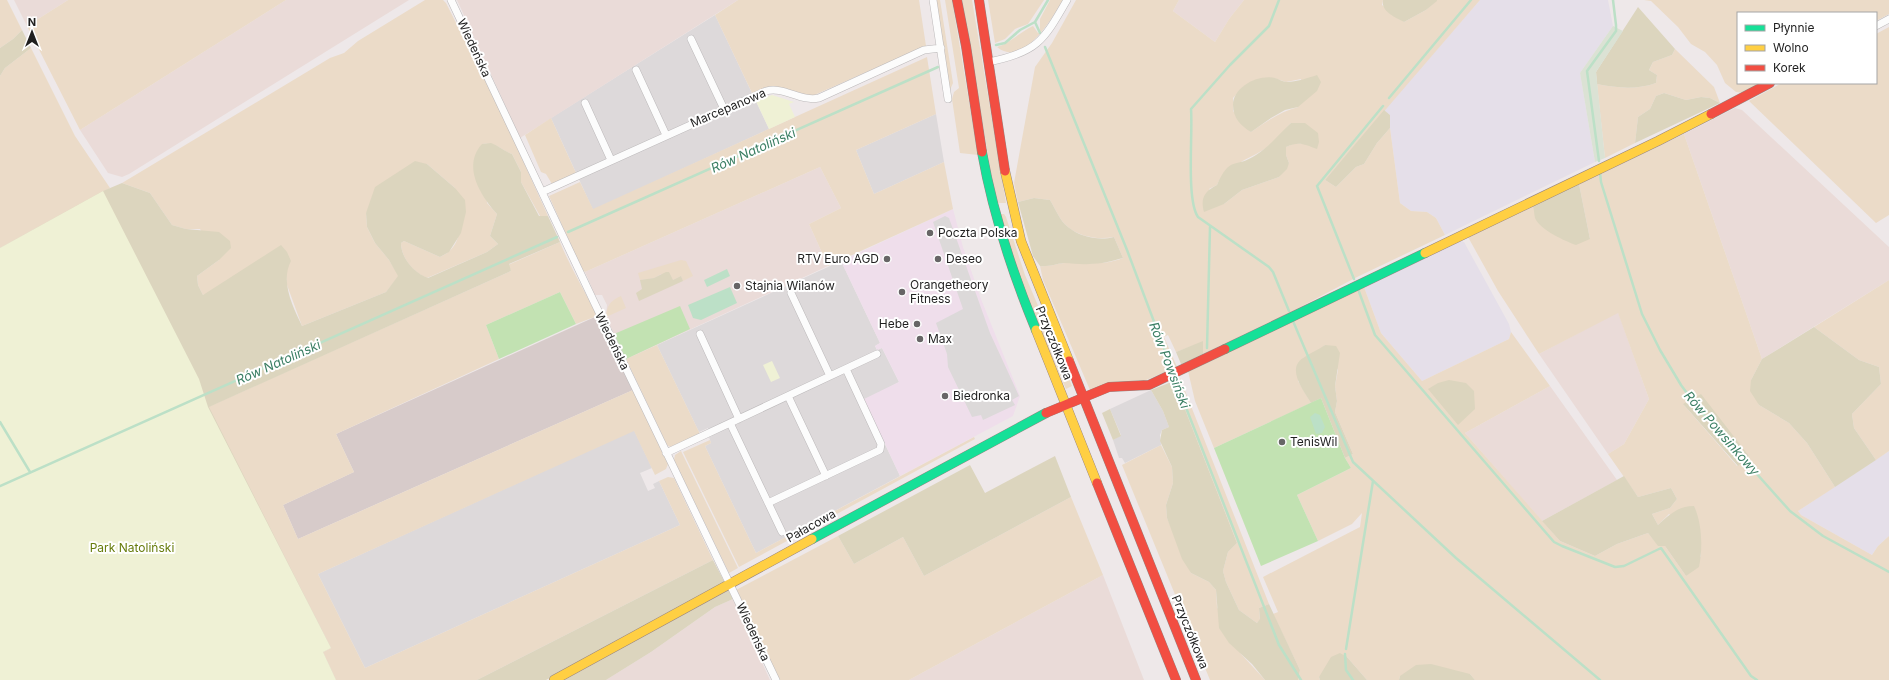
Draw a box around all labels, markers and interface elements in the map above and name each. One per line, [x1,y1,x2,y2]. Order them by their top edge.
north arrow [12,12,52,52]
legend [1737,12,1877,84]
text: N [28,15,36,29]
street label: Wiedeńska [454,16,495,79]
text: Płynnie [1773,20,1814,35]
text: Wolno [1773,40,1809,55]
text: Korek [1773,60,1806,75]
street label: Marcepanowa [688,85,768,130]
water label: Rów Natoliński [708,124,799,176]
place label: Poczta Polska [938,225,1018,240]
marker: Poczta Polska [925,228,935,238]
place label: RTV Euro AGD [797,251,879,266]
place label: Deseo [946,251,982,266]
marker: RTV Euro AGD [882,254,892,264]
marker: Deseo [933,254,943,264]
place label: Orangetheory Fitness [910,277,989,306]
place label: Stajnia Wilanów [745,278,835,293]
marker: Stajnia Wilanów [732,281,742,291]
marker: Orangetheory Fitness [897,287,907,297]
street label: Przyczółkowa [1033,304,1076,382]
street label: Wiedeńska [592,309,633,372]
place label: Hebe [879,316,909,331]
marker: Hebe [912,319,922,329]
water label: Rów Powsiński [1146,320,1194,411]
place label: Max [928,331,953,346]
marker: Max [915,334,925,344]
water label: Rów Natoliński [233,336,324,388]
place label: Biedronka [953,388,1010,403]
water label: Rów Powsinkowy [1681,388,1763,479]
marker: Biedronka [940,391,950,401]
place label: TenisWil [1290,434,1337,449]
marker: TenisWil [1277,437,1287,447]
street label: Pałacowa [783,506,838,545]
park label: Park Natoliński [90,540,174,555]
street label: Przyczółkowa [1169,593,1212,671]
street label: Wiedeńska [733,600,774,663]

